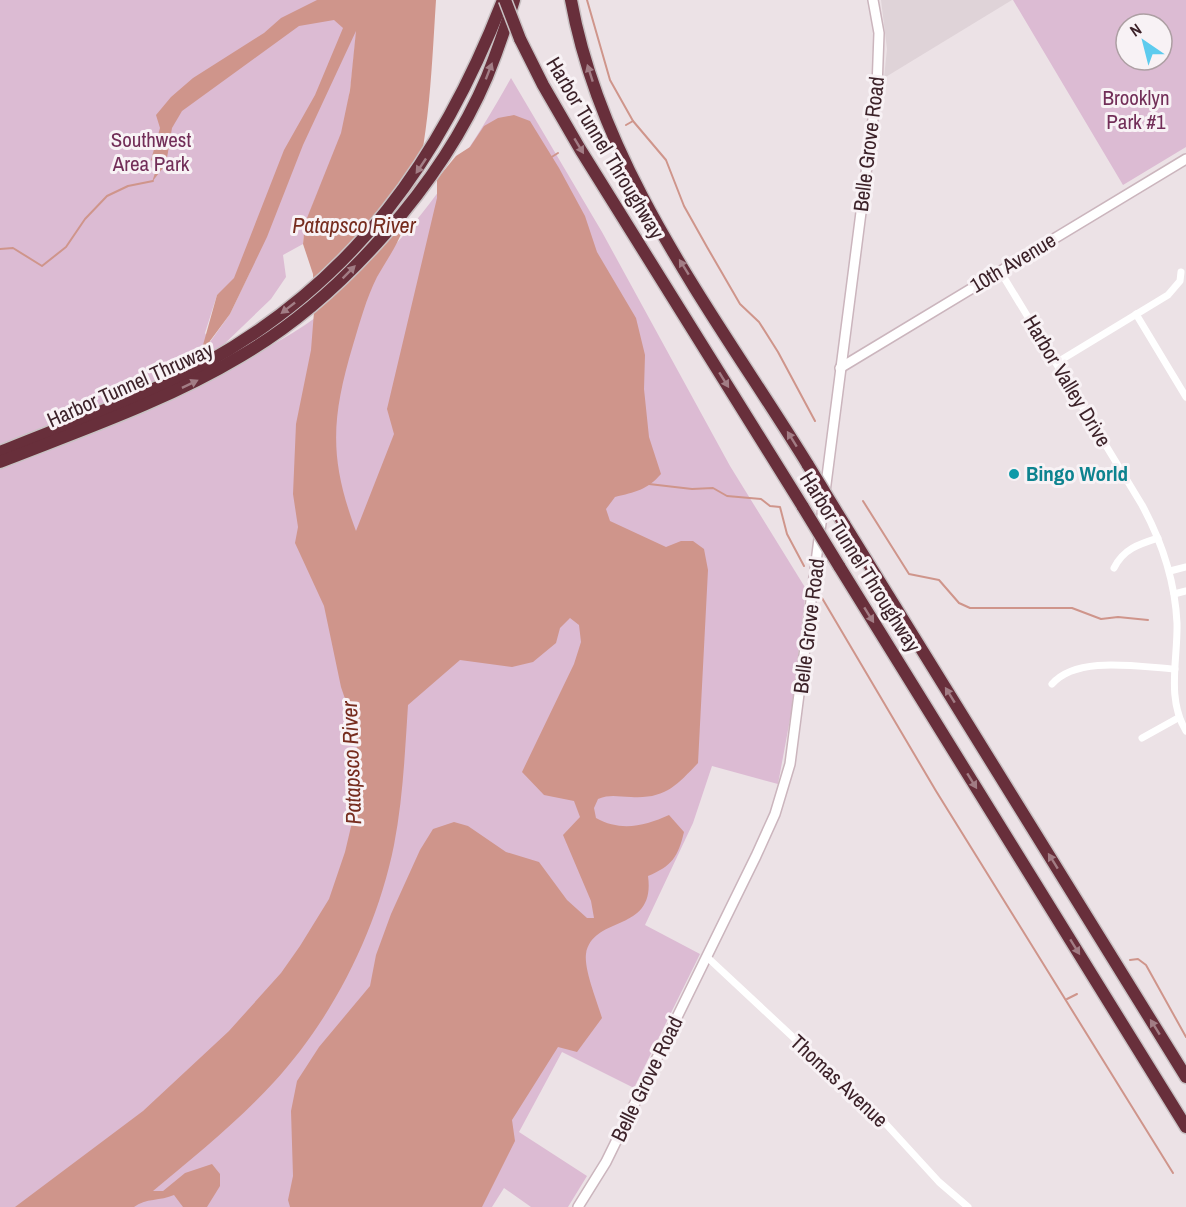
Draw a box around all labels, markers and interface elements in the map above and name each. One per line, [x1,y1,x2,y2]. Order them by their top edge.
north arrow [1114,12,1174,72]
text: N [1125,18,1146,41]
street label: Harbor Tunnel Throughway [540,51,672,244]
one-way arrow [484,62,494,80]
one-way arrow [585,64,594,82]
street label: Belle Grove Road [846,75,891,213]
park label: Brooklyn Park #1 [1103,83,1170,136]
park label: Southwest Area Park [111,125,191,178]
one-way arrow [573,138,584,154]
one-way arrow [415,157,426,174]
water label: Patapsco River [292,210,417,240]
street label: 10th Avenue [964,226,1061,300]
one-way arrow [678,259,689,275]
one-way arrow [341,265,355,279]
one-way arrow [280,301,296,314]
street label: Harbor Valley Drive [1017,309,1118,452]
street label: Harbor Tunnel Thruway [42,335,218,434]
one-way arrow [718,372,729,388]
one-way arrow [181,379,199,389]
one-way arrow [786,431,797,447]
place label: Bingo World [1026,459,1128,488]
street label: Harbor Tunnel Throughway [793,466,928,658]
marker: Bingo World [1007,467,1021,481]
street label: Belle Grove Road [786,557,831,695]
one-way arrow [864,607,875,624]
one-way arrow [945,687,956,704]
water label: Patapsco River [334,700,368,825]
one-way arrow [966,773,977,789]
one-way arrow [1047,853,1058,869]
one-way arrow [1069,939,1080,955]
street label: Belle Grove Road [604,1011,689,1146]
one-way arrow [1150,1019,1161,1035]
street label: Thomas Avenue [784,1028,895,1134]

